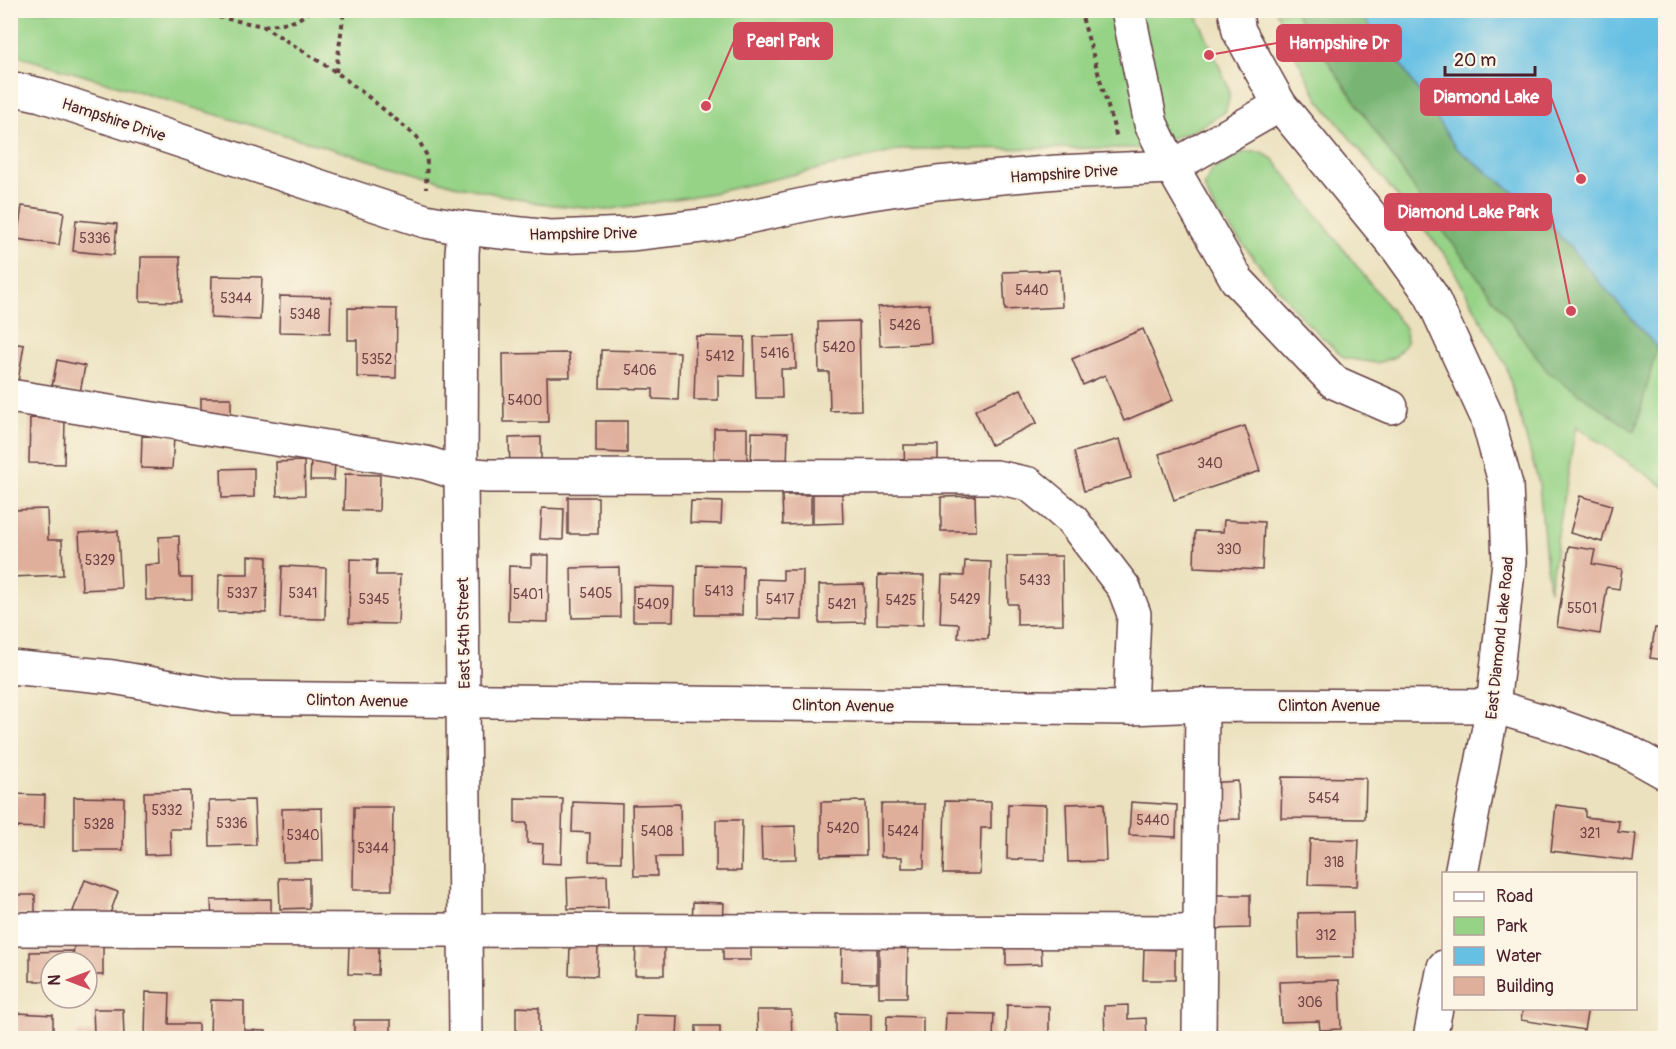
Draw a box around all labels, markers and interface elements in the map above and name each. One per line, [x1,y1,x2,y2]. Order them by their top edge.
callout: Pearl Park [734,23,832,59]
callout: Hampshire Dr [1277,25,1401,61]
text: Pearl Park [746,30,820,53]
text: Hampshire Dr [1289,32,1390,55]
scale bar [1445,39,1535,77]
text: 20 m [1454,49,1496,72]
callout: Diamond Lake [1421,79,1551,115]
text: Diamond Lake [1433,86,1540,109]
street label: Hampshire Drive [59,94,168,146]
street label: Hampshire Drive [1010,160,1119,188]
callout: Diamond Lake Park [1385,194,1551,230]
text: Diamond Lake Park [1397,201,1539,224]
street label: Hampshire Drive [529,223,637,245]
house number: 5336 [79,230,111,247]
house number: 5440 [1015,282,1049,299]
house number: 5344 [220,290,252,307]
house number: 5348 [290,306,320,323]
house number: 5426 [889,317,921,334]
house number: 5420 [822,339,856,356]
house number: 5416 [760,345,790,362]
house number: 5412 [705,348,735,365]
house number: 5352 [362,351,393,368]
house number: 5406 [623,362,657,379]
house number: 5400 [508,392,542,409]
house number: 340 [1197,455,1223,472]
house number: 330 [1216,541,1242,558]
house number: 5329 [85,552,115,569]
street label: East Diamond Lake Road [1481,556,1519,721]
house number: 5433 [1019,572,1051,589]
street label: East 54th Street [453,576,475,689]
house number: 5413 [705,583,734,600]
house number: 5337 [227,585,258,602]
house number: 5341 [289,585,318,602]
house number: 5405 [580,585,612,602]
house number: 5401 [513,586,543,603]
house number: 5345 [358,591,390,608]
house number: 5417 [766,591,795,608]
house number: 5429 [950,591,980,608]
house number: 5425 [885,592,917,609]
house number: 5409 [637,596,669,613]
house number: 5421 [827,596,857,613]
house number: 5501 [1567,600,1597,617]
street label: Clinton Avenue [306,690,408,712]
street label: Clinton Avenue [792,695,894,717]
street label: Clinton Avenue [1278,696,1380,716]
house number: 5454 [1308,790,1340,807]
house number: 5332 [151,802,183,819]
house number: 5440 [1136,812,1170,829]
house number: 5336 [216,815,248,832]
house number: 5328 [84,816,114,833]
house number: 5420 [826,820,860,837]
house number: 5408 [641,823,673,840]
house number: 5424 [887,823,919,840]
house number: 321 [1579,825,1601,842]
house number: 5340 [286,827,320,844]
house number: 5344 [357,840,389,857]
house number: 318 [1324,854,1344,871]
legend [1442,872,1637,1010]
text: Road [1496,885,1533,908]
text: Park [1496,915,1528,938]
house number: 312 [1315,927,1337,944]
text: Water [1496,945,1542,968]
north arrow [39,950,99,1010]
text: N [45,974,65,985]
text: Building [1496,975,1554,998]
house number: 306 [1297,994,1323,1011]

